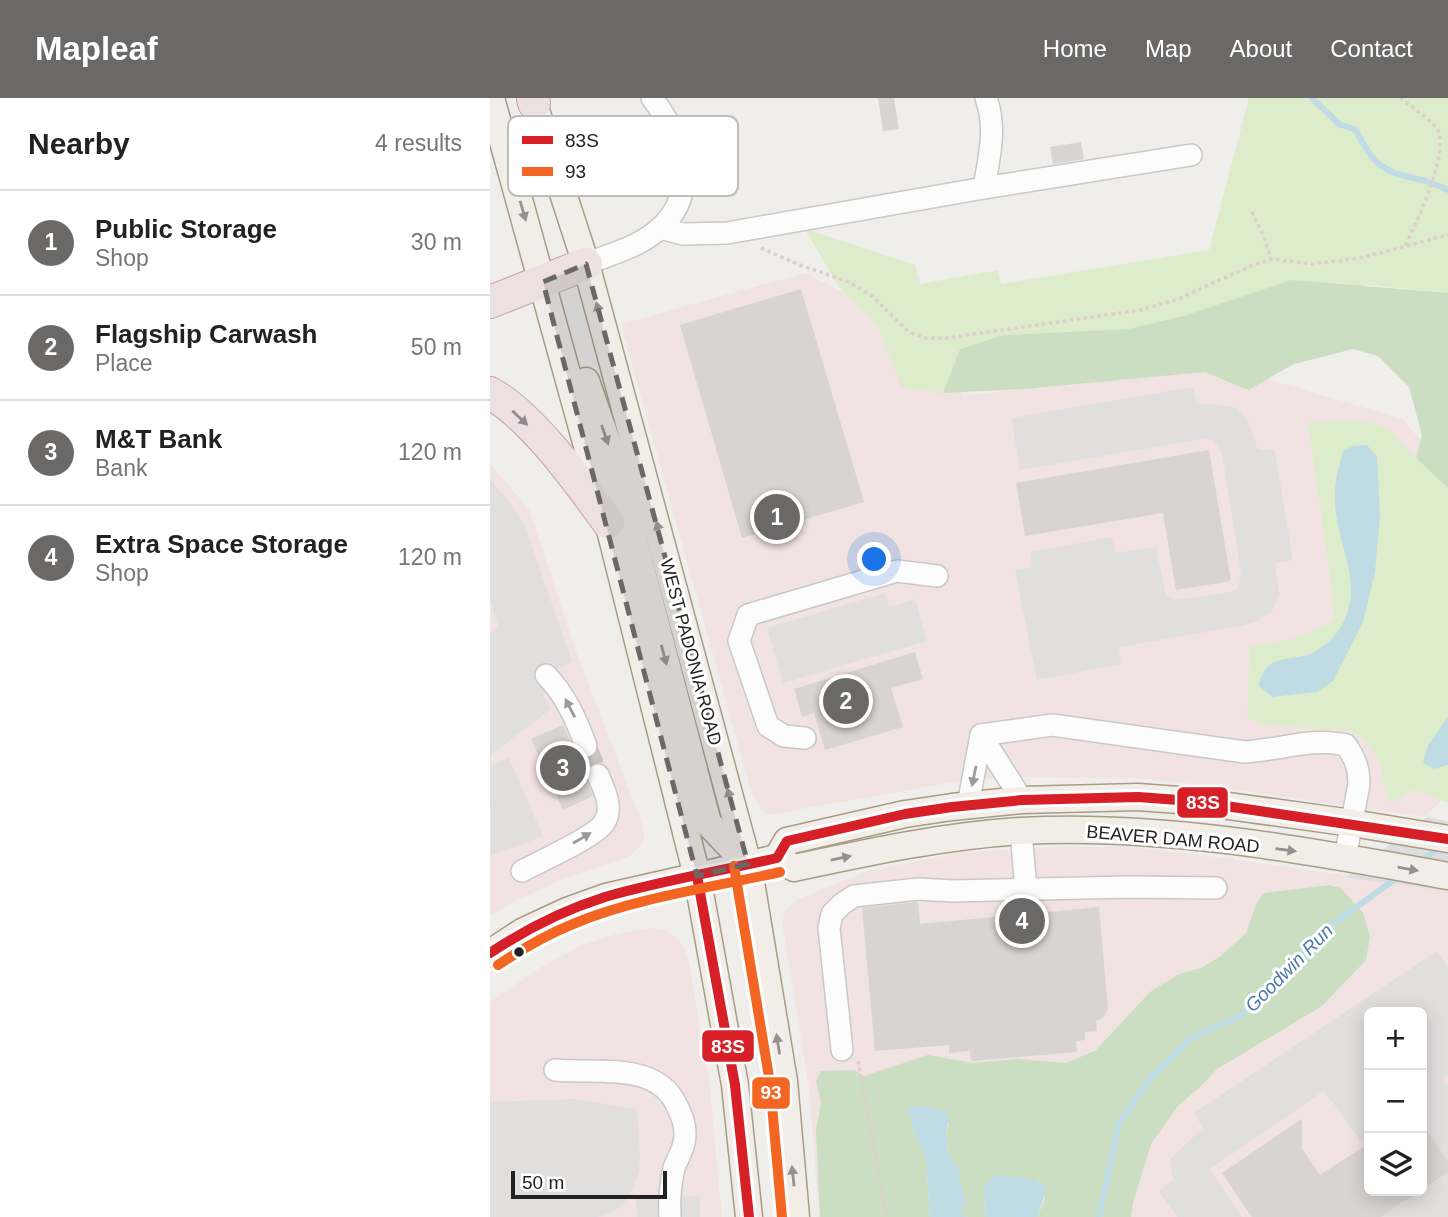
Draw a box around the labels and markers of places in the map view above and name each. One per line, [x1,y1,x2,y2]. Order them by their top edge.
pin: 1 [754,491,800,543]
pin: 2 [823,675,869,727]
pin: 3 [540,742,586,794]
pin: 4 [999,895,1045,947]
unlabelled marker [512,945,526,959]

